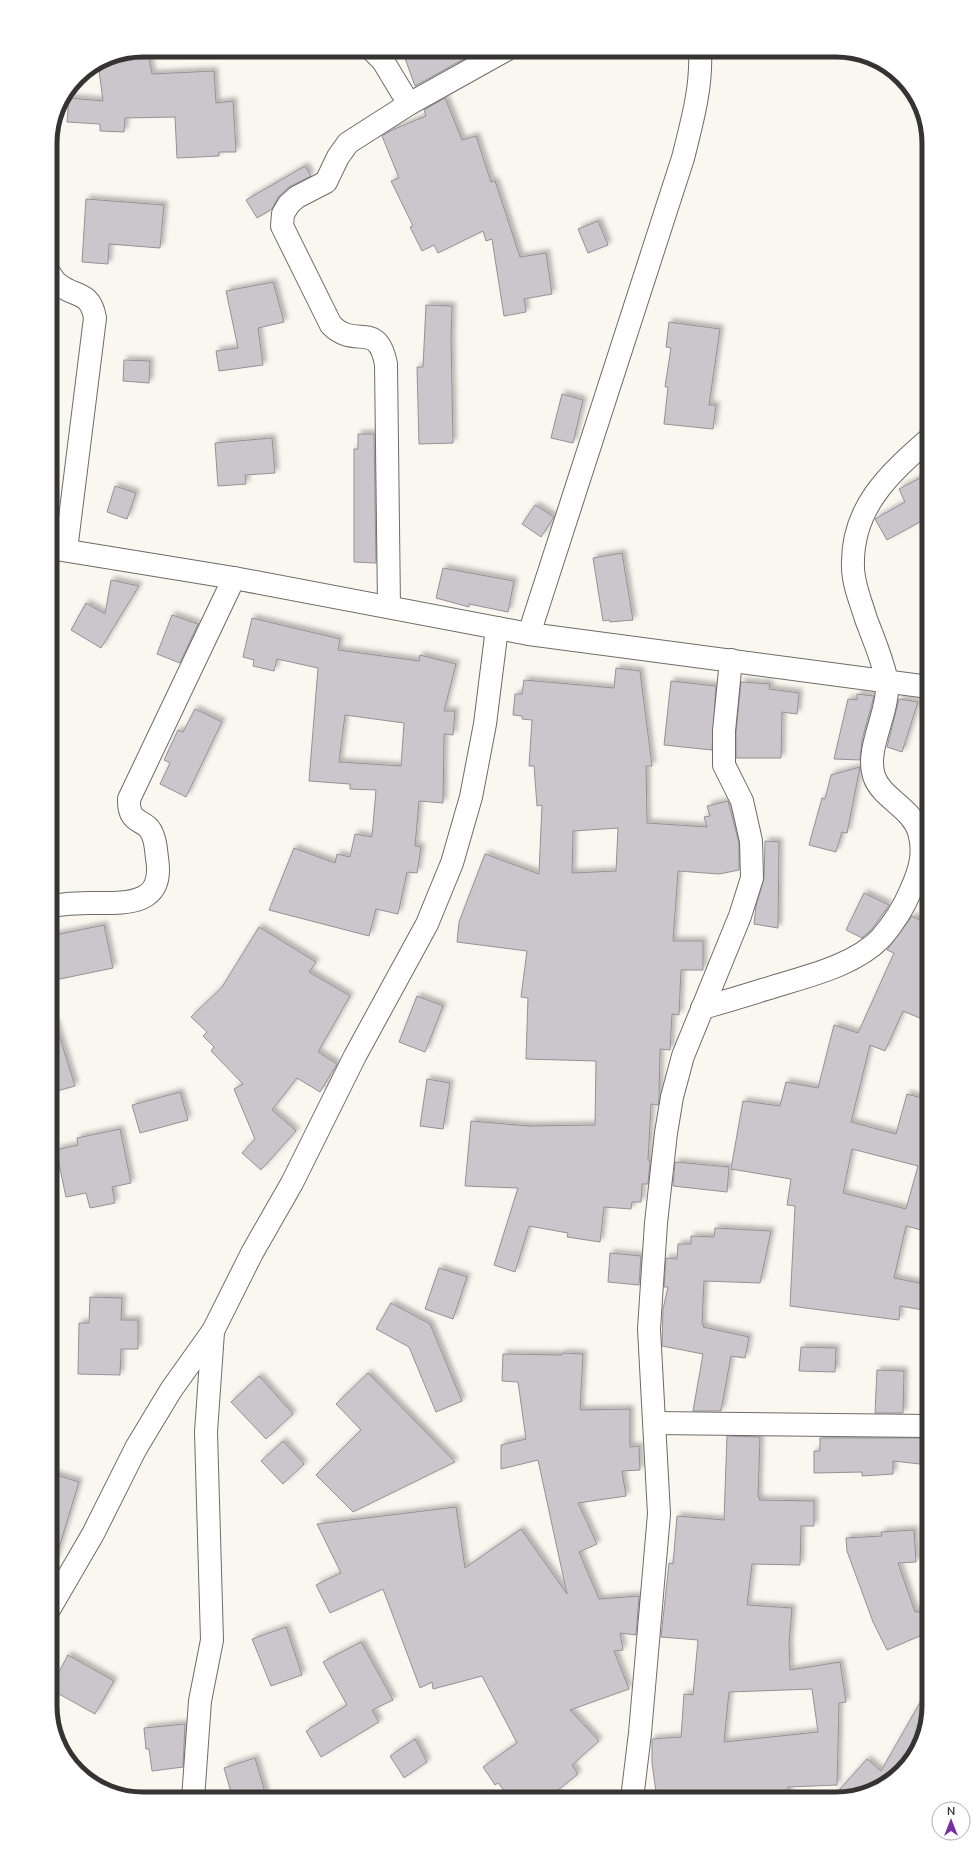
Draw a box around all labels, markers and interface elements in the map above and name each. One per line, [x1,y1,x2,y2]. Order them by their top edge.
north arrow [931,1801,971,1841]
text: N [947,1804,955,1819]

